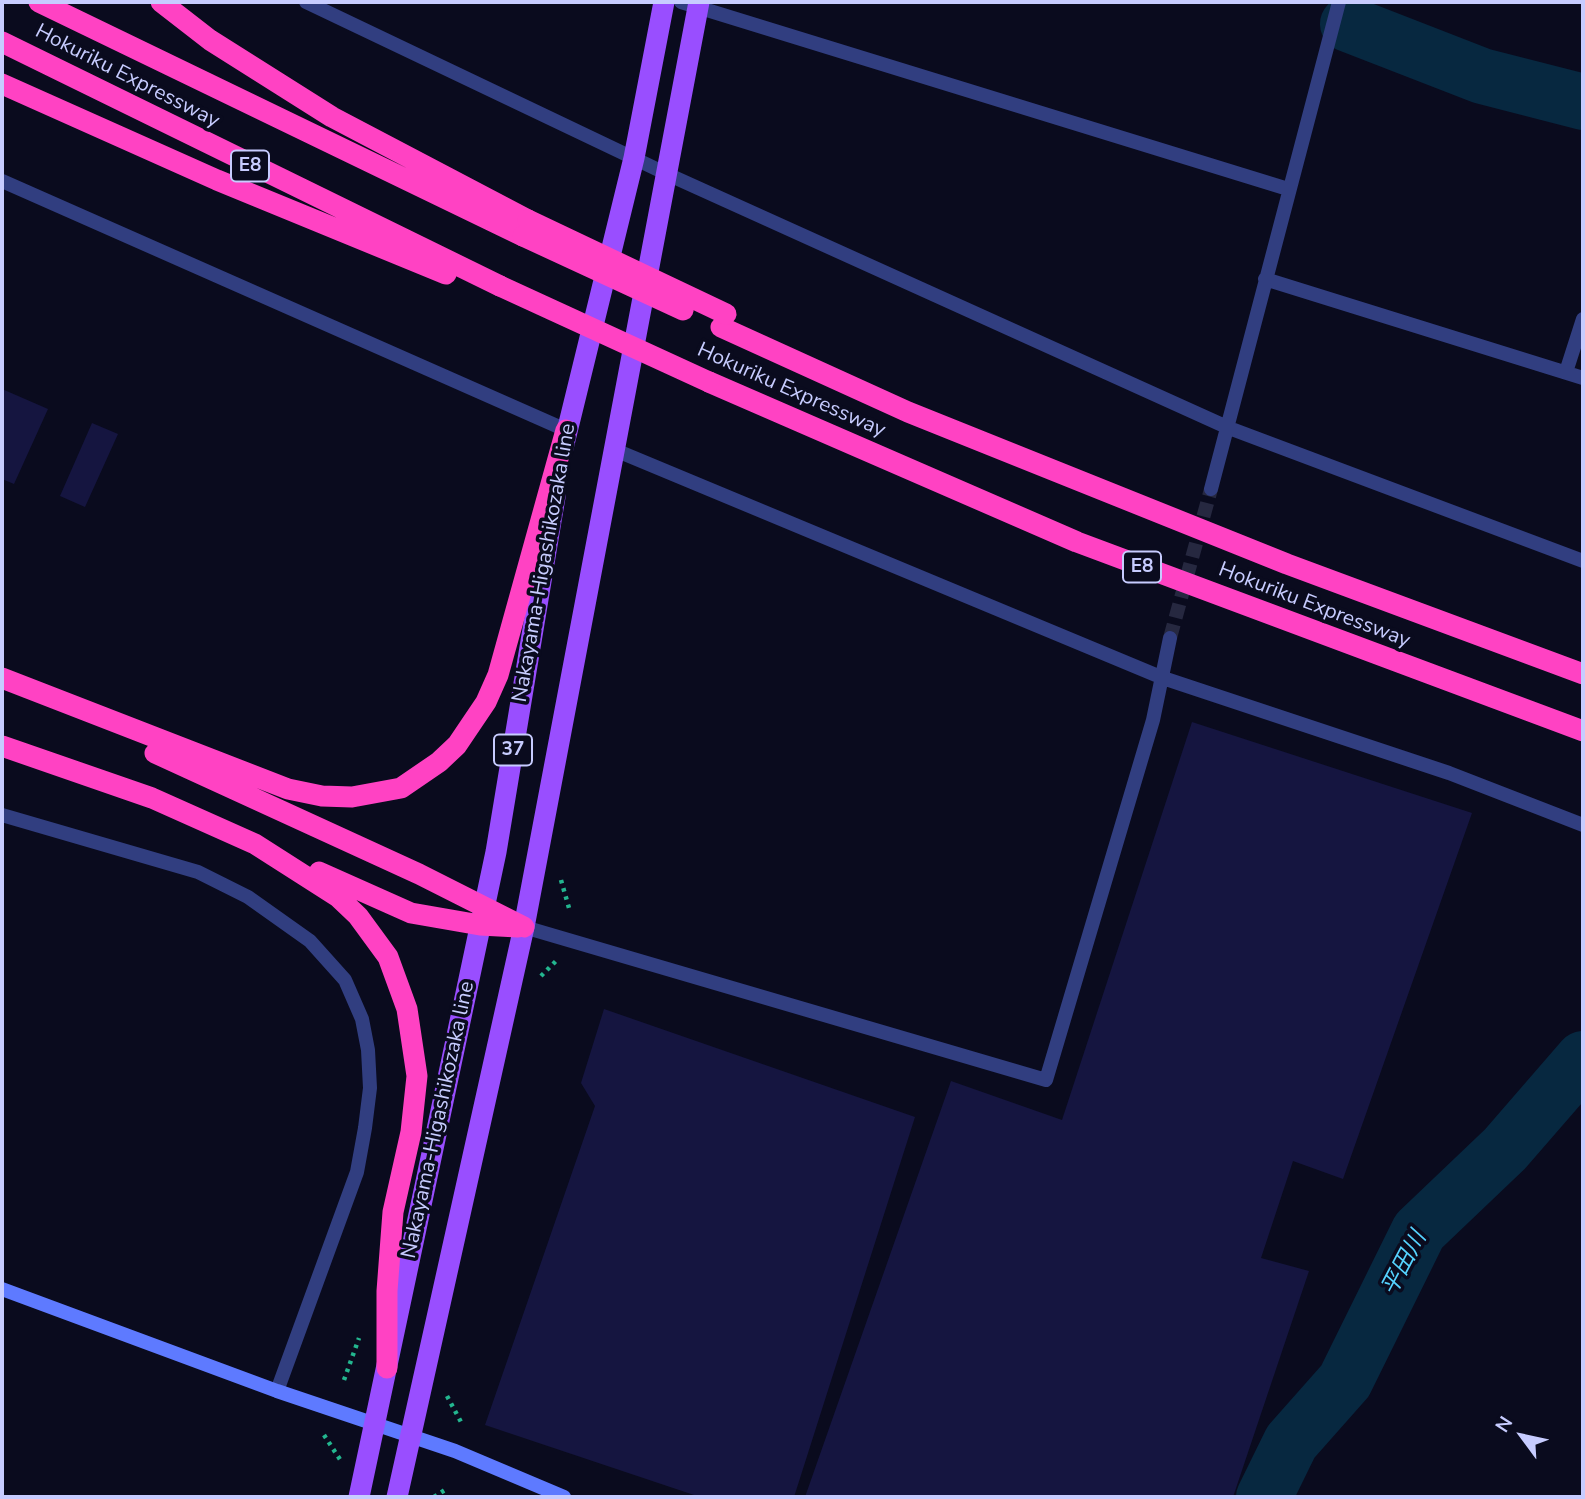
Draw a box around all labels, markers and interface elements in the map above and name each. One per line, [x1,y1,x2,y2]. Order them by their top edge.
street label: Hokuriku Expressway [31,20,223,134]
road number: E8 [231,150,269,182]
street label: Hokuriku Expressway [693,338,889,444]
street label: Nakayama-Higashikozaka line [508,422,582,704]
road number: E8 [1123,552,1161,582]
street label: Hokuriku Expressway [1215,558,1413,654]
road number: 37 [494,734,532,765]
street label: Nakayama-Higashikozaka line [397,979,481,1261]
water label: 平田川 [1377,1227,1433,1301]
north arrow [1487,1401,1557,1471]
text: N [1490,1412,1519,1438]

